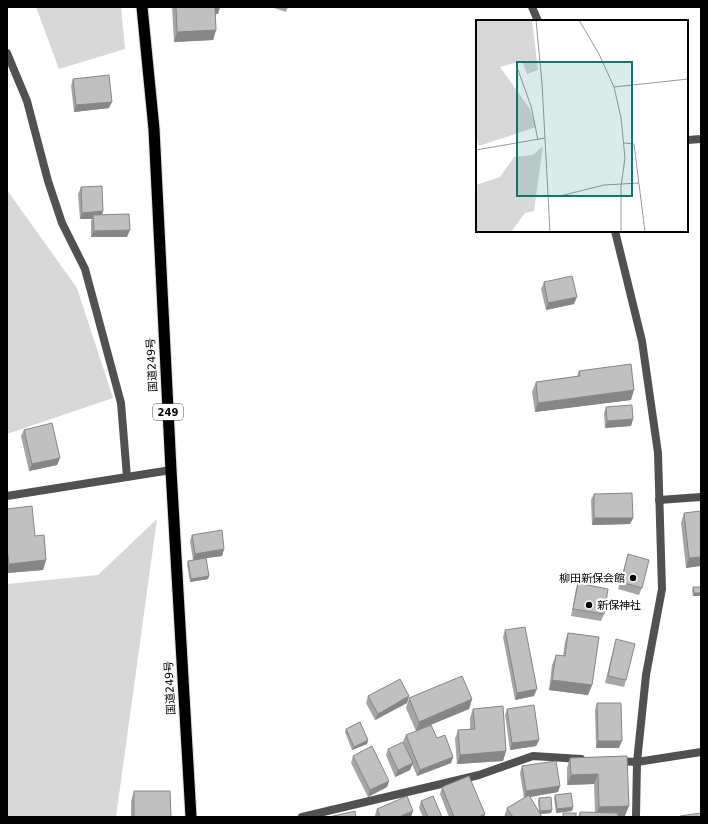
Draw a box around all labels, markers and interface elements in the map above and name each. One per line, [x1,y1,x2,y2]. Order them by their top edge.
inset map [476,20,688,232]
street label: 国道249号 [144,338,160,392]
road number: 249 [153,404,183,420]
place label: 柳田新保会館 [559,572,625,585]
marker: 柳田新保会館 [628,573,638,583]
place label: 新保神社 [597,599,641,612]
marker: 新保神社 [584,600,594,610]
street label: 国道249号 [162,661,178,715]

